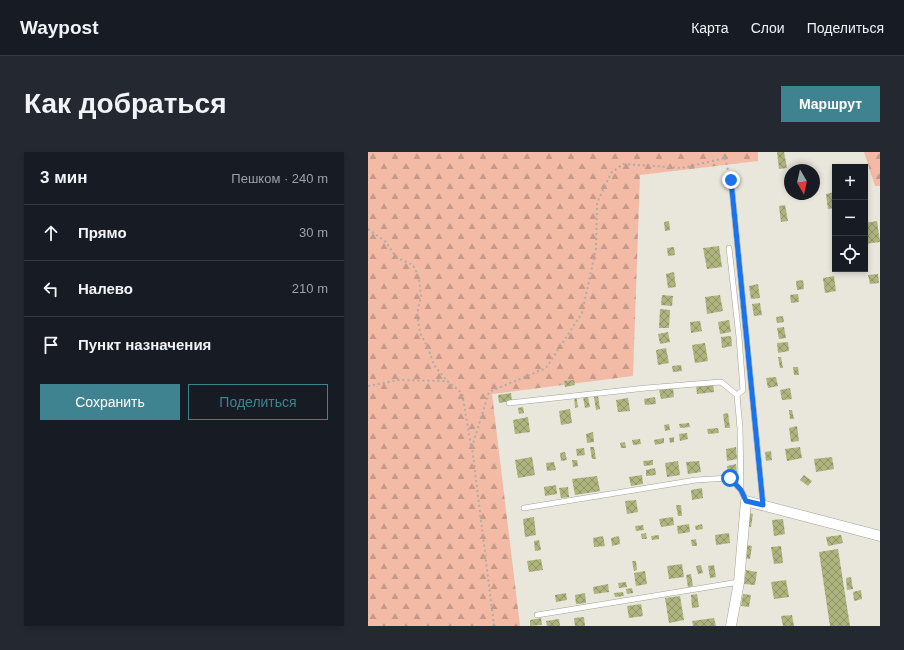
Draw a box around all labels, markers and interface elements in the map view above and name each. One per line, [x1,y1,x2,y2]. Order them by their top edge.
text: Waypost [20,17,98,38]
text: Карта [691,20,729,36]
text: Слои [751,20,785,36]
text: Поделиться [807,20,884,36]
button: Маршрут [781,86,880,122]
text: Как добраться [24,88,226,119]
north arrow [784,164,820,200]
map controls [832,164,868,272]
button: + [832,164,868,200]
text: 3 мин [40,168,87,187]
text: Пешком · 240 m [231,171,328,186]
route end [722,171,740,189]
button: − [832,200,868,236]
icon: ahead [40,222,62,244]
text: Прямо [78,224,127,241]
text: 30 m [299,225,328,240]
button: locate [832,236,868,272]
icon: left [40,278,62,300]
text: Налево [78,280,133,297]
text: 210 m [292,281,328,296]
icon: arrive [40,334,62,356]
text: Пункт назначения [78,336,211,353]
button: Сохранить [40,384,180,420]
button: Поделиться [188,384,328,420]
route start [721,469,739,487]

